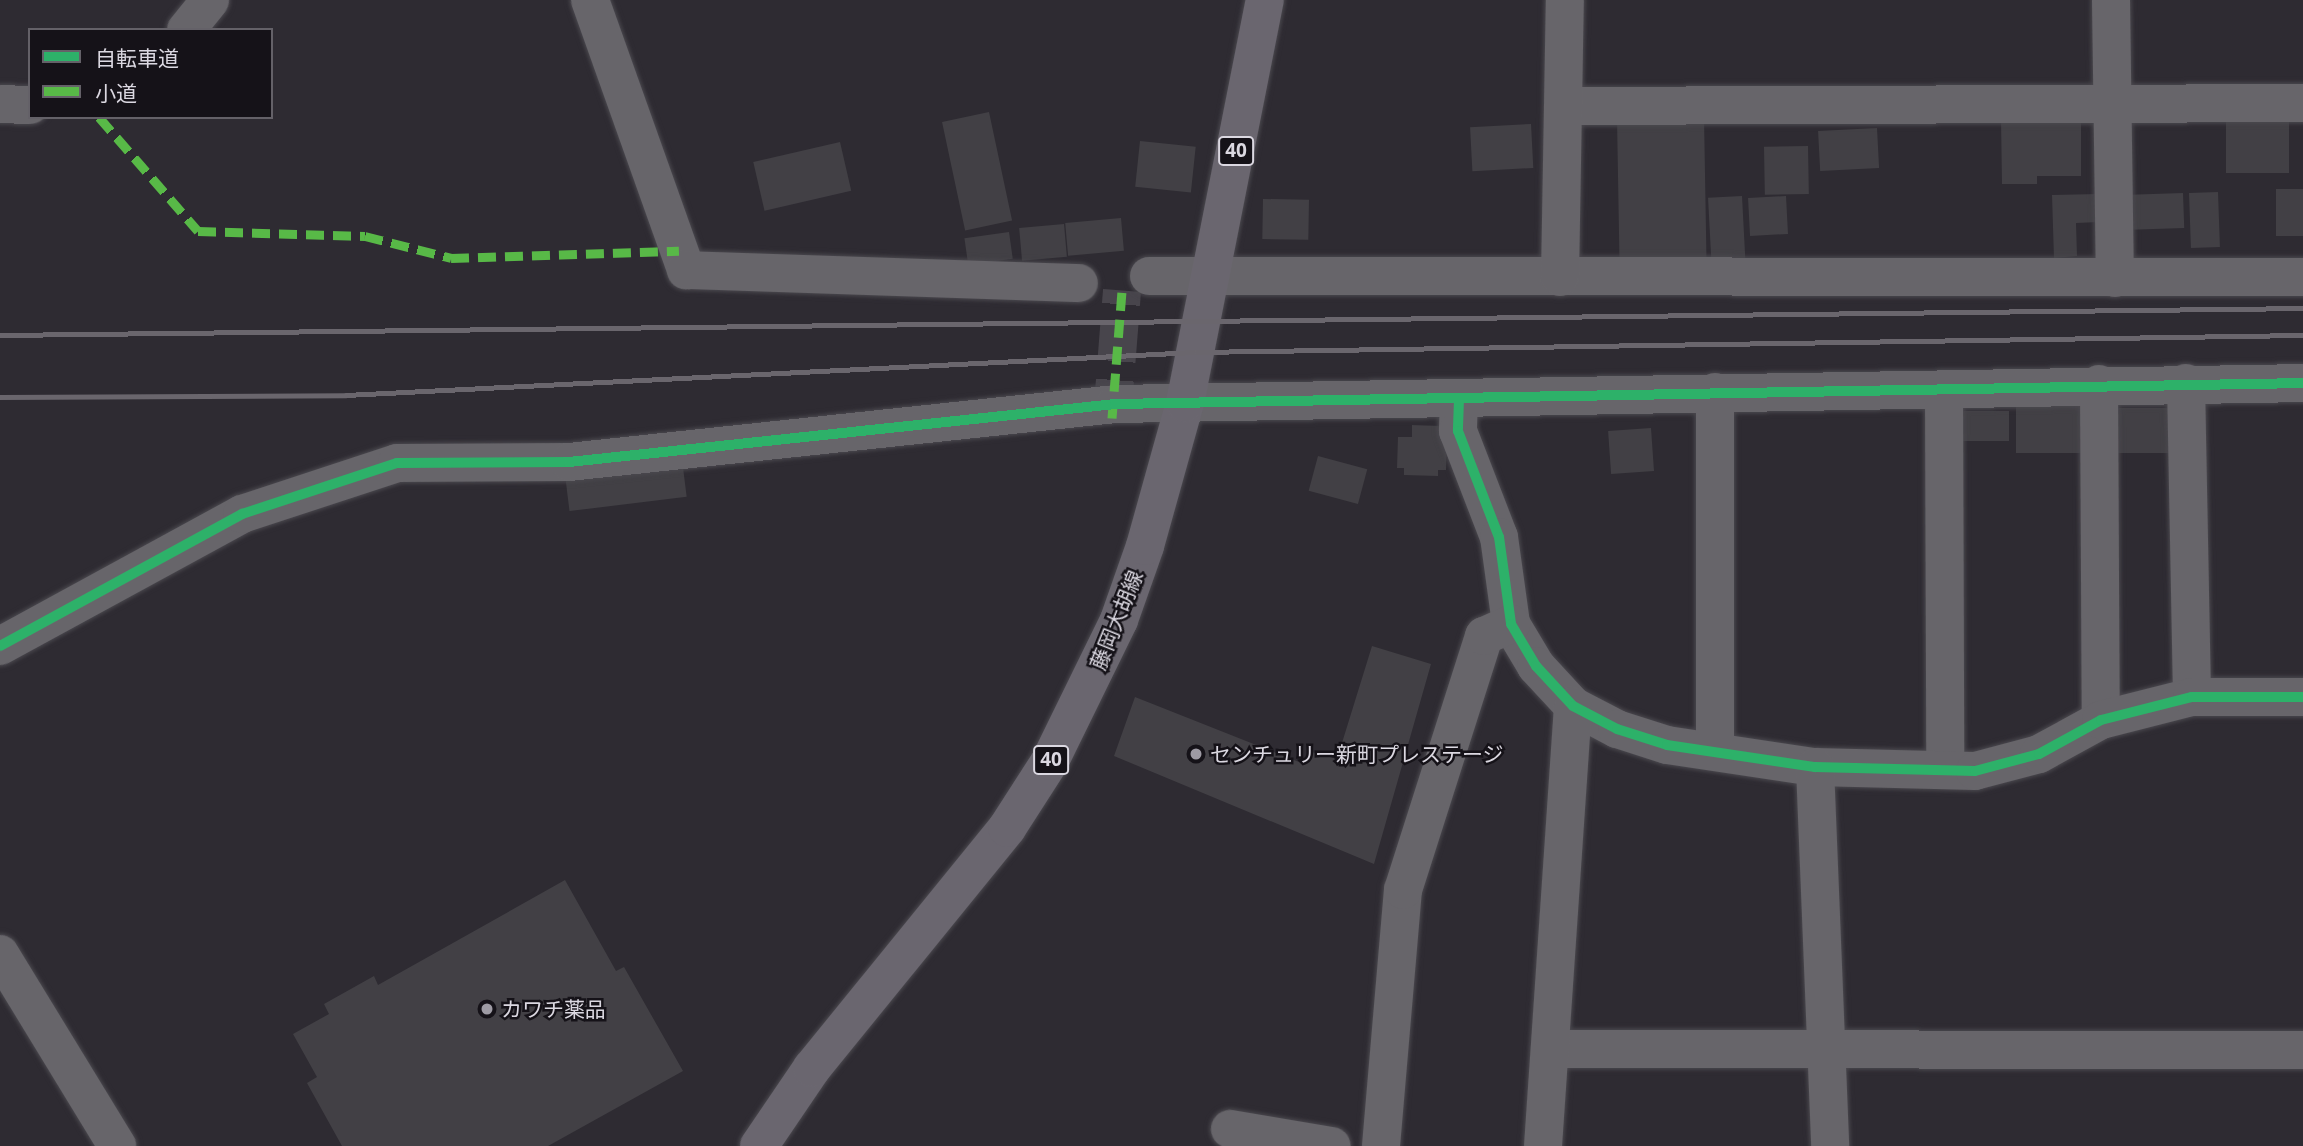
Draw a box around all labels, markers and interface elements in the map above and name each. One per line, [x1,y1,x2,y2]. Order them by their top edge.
legend [28,28,273,119]
text: 自転車道 [95,44,179,72]
text: 小道 [95,79,137,107]
road number: 40 [1217,136,1255,167]
street label: 藤岡大胡線 [1085,567,1147,673]
place label: センチュリー新町プレステージ [1210,741,1504,767]
road number: 40 [1032,744,1070,776]
marker: センチュリー新町プレステージ [1188,746,1204,762]
place label: カワチ薬品 [501,996,606,1022]
marker: カワチ薬品 [479,1001,495,1017]

